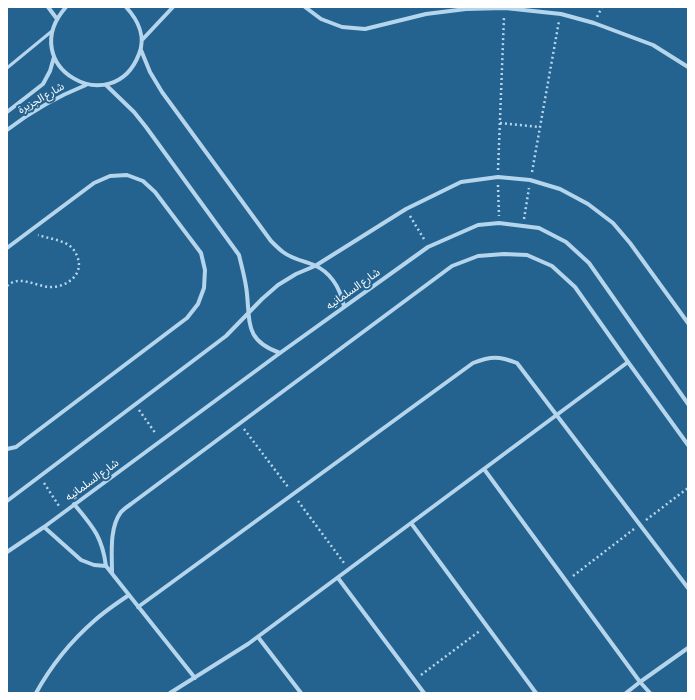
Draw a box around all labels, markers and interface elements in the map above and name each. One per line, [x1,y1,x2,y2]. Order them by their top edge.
street label: شارع الجزيرة [16,80,66,116]
street label: شارع السلمانيه [323,266,383,312]
street label: شارع السلمانيه [63,456,121,504]

